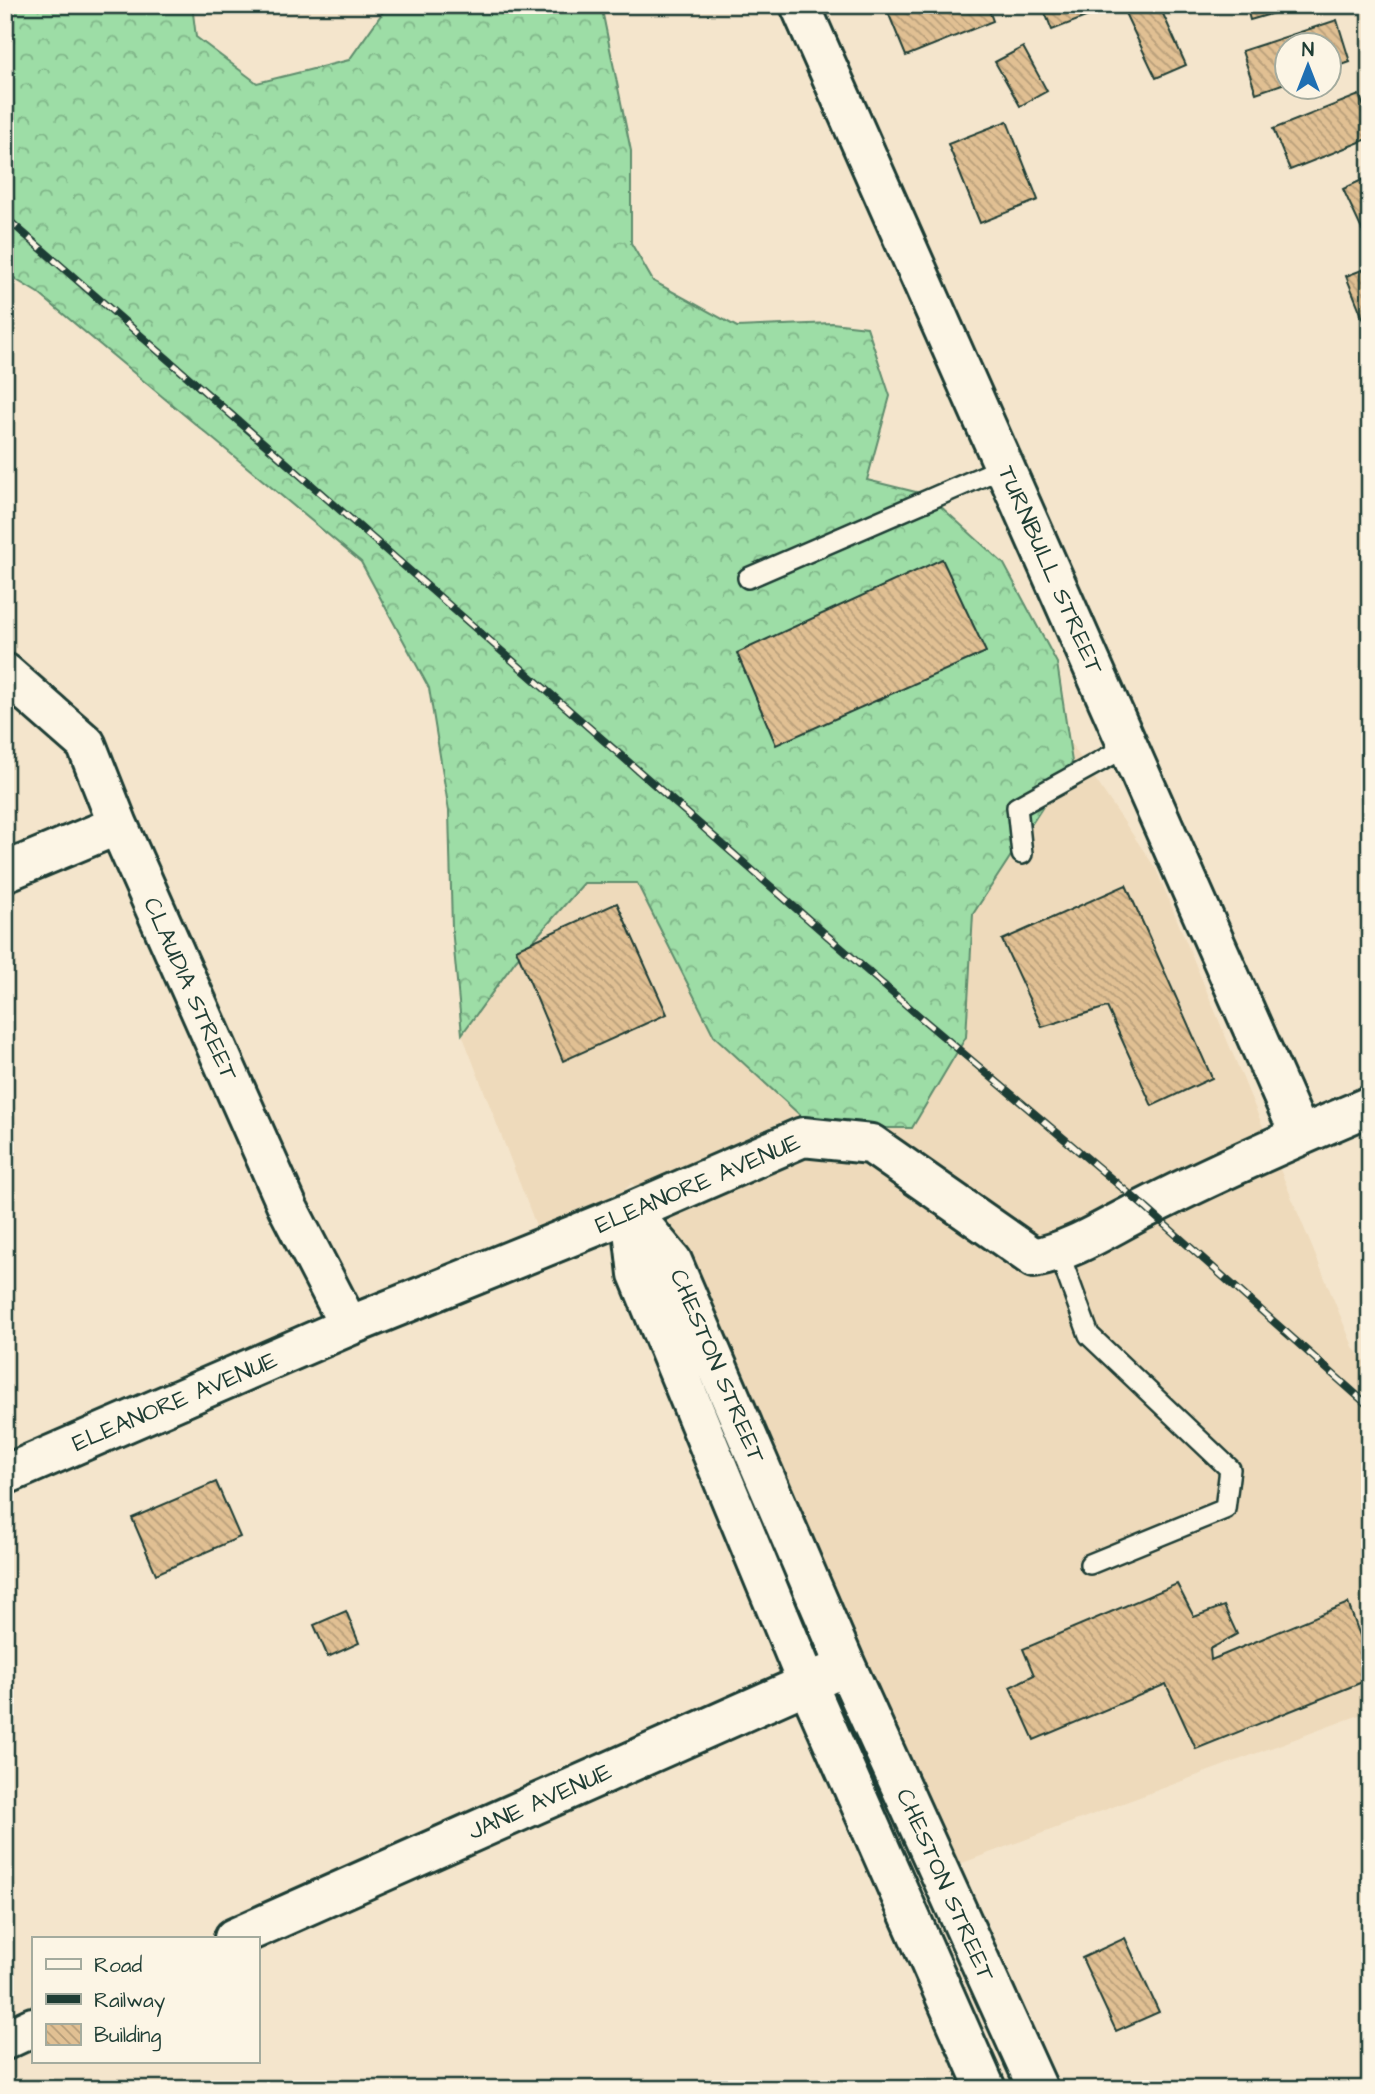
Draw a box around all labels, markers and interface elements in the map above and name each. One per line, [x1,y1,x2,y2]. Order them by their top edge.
north arrow [1274,32,1344,102]
text: N [1302,37,1314,64]
street label: TURNBULL STREET [989,460,1111,680]
street label: CLAUDIA STREET [134,892,246,1086]
street label: ELEANORE AVENUE [590,1125,806,1243]
street label: CHESTON STREET [661,1264,773,1468]
street label: ELEANORE AVENUE [67,1343,283,1461]
street label: JANE AVENUE [463,1755,617,1849]
street label: CHESTON STREET [887,1783,1003,1987]
legend [32,1937,259,2062]
text: Road [94,1951,142,1980]
text: Railway [94,1986,166,2017]
text: Building [94,2021,162,2052]

